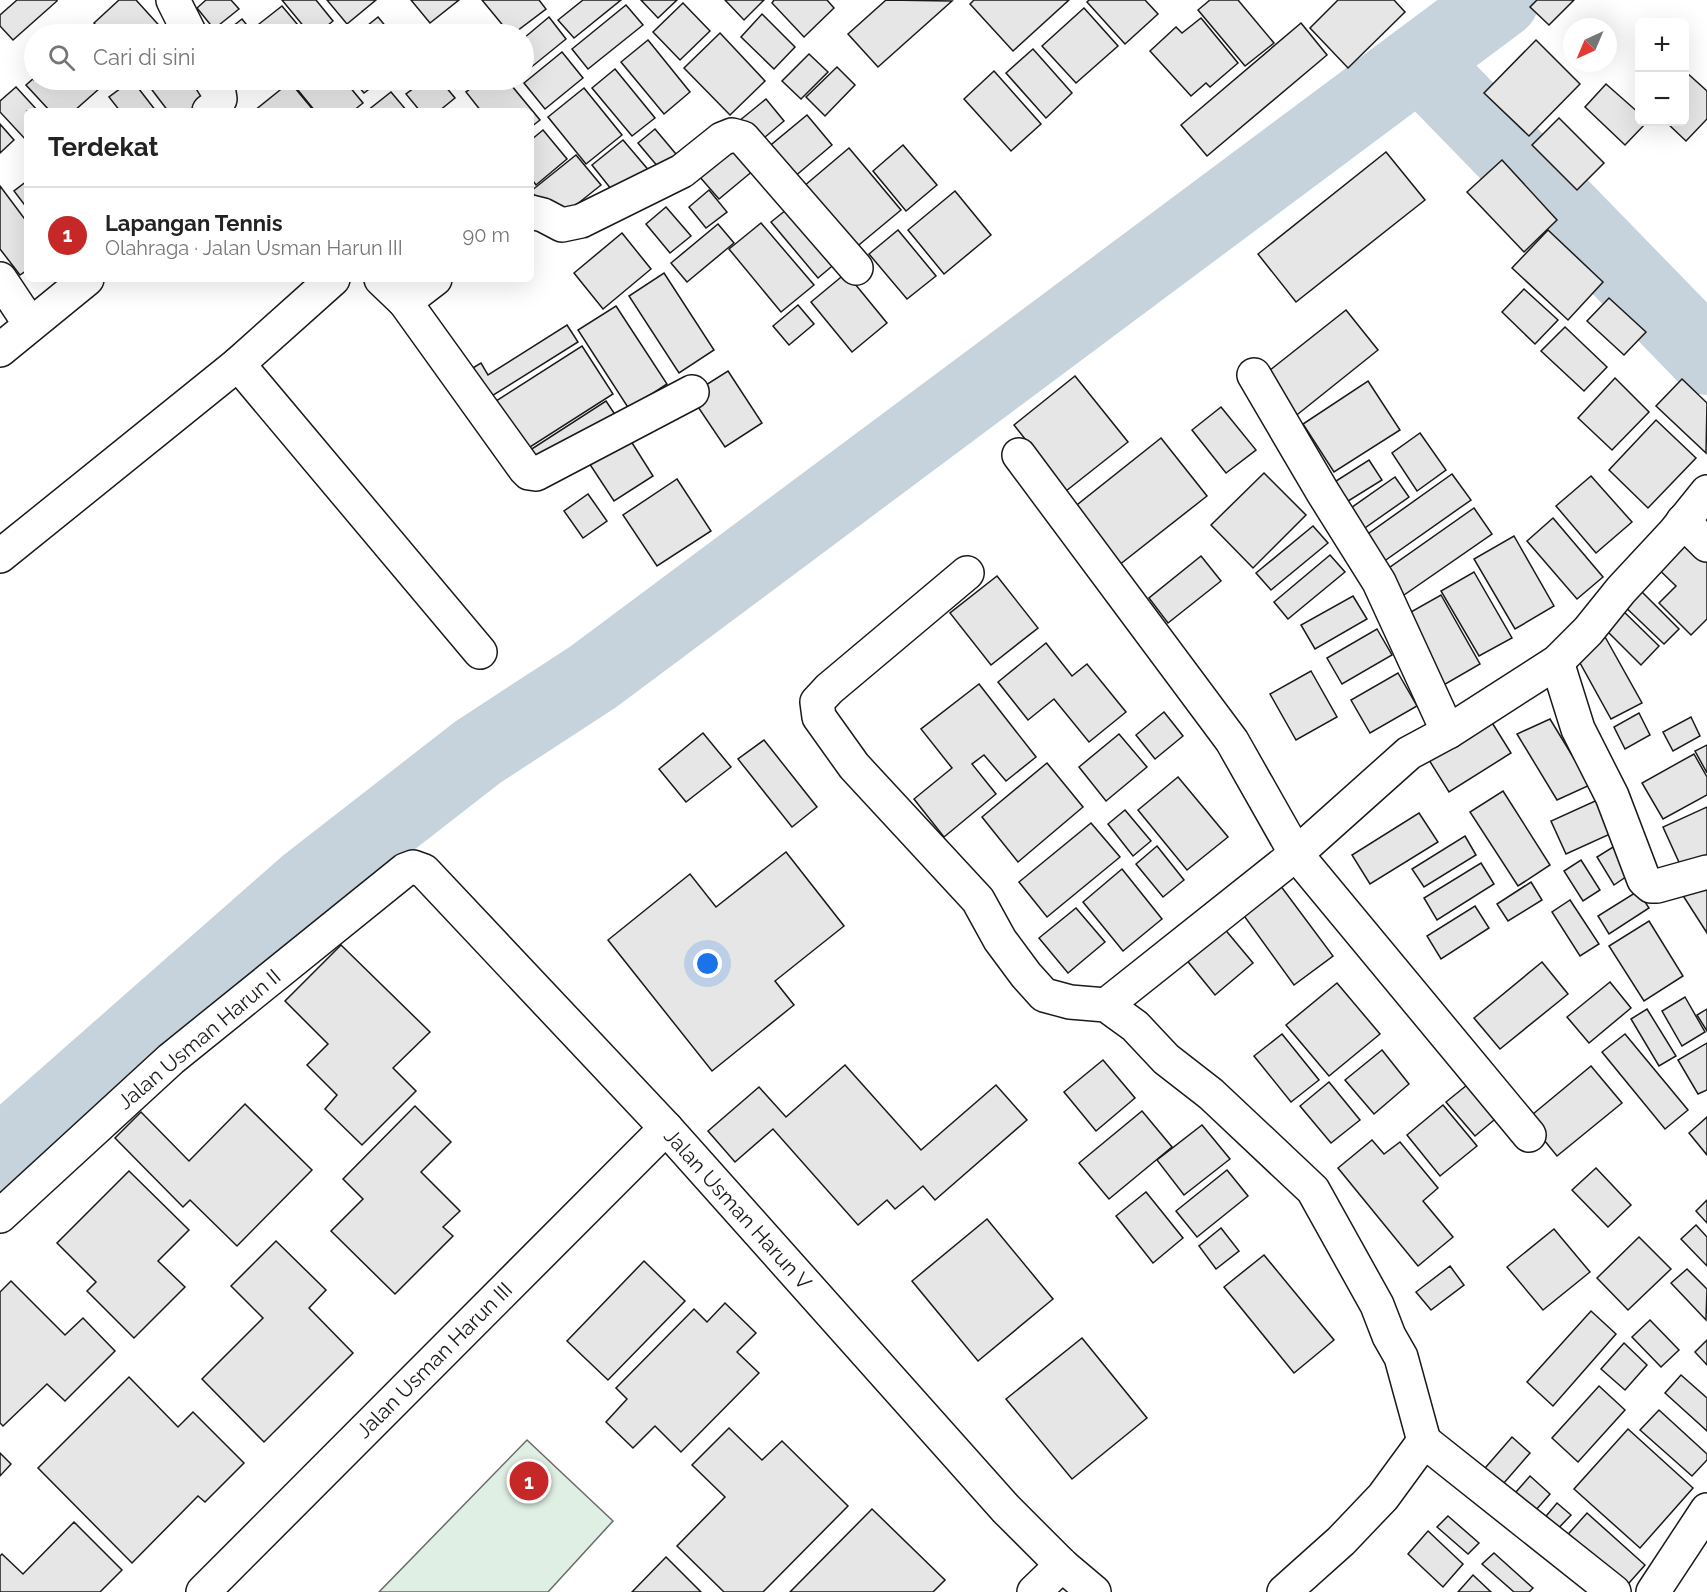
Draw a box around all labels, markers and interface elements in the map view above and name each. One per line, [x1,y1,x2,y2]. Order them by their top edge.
north arrow [1563,18,1617,72]
map controls [1635,18,1689,126]
button: + [1635,18,1689,72]
search box [24,24,534,90]
icon: search [45,41,78,74]
text: Cari di sini [93,44,195,70]
button: − [1635,72,1689,126]
text: Terdekat [48,132,159,162]
text: Lapangan Tennis [105,210,283,236]
text: 1 [63,223,72,247]
text: 90 m [463,223,510,247]
text: Olahraga · Jalan Usman Harun III [105,236,403,260]
your location [693,949,722,978]
street label: Jalan Usman Harun II [112,964,286,1114]
street label: Jalan Usman Harun V [659,1123,817,1295]
street label: Jalan Usman Harun III [351,1277,517,1443]
pin: 1 [510,1458,548,1504]

